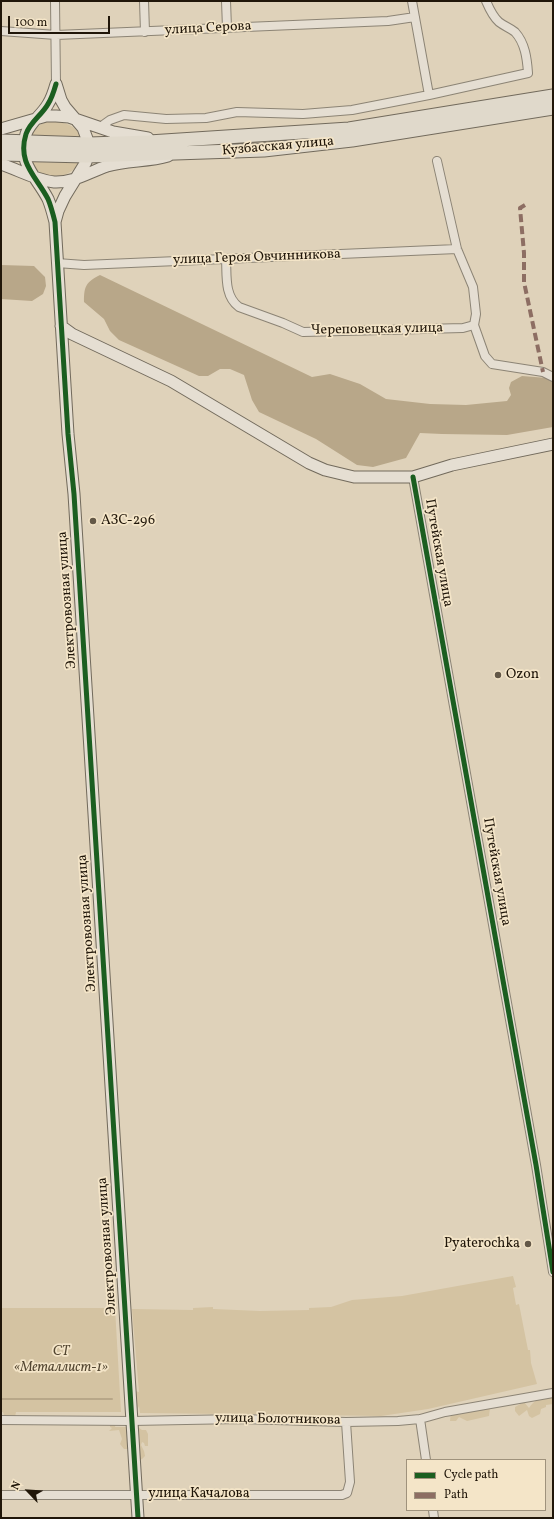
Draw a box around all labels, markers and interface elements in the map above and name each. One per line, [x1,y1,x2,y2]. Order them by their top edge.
scale bar [10,8,112,34]
text: 100 m [15,15,47,31]
street label: улица Серова [164,18,252,40]
street label: Кузбасская улица [221,134,335,160]
street label: улица Героя Овчинникова [173,247,341,269]
street label: Череповецкая улица [311,320,443,340]
street label: Путейская улица [420,498,456,608]
place label: АЗС-296 [101,513,155,529]
marker: АЗС-296 [88,516,98,526]
street label: Электровозная улица [55,531,81,669]
place label: Ozon [506,667,539,683]
marker: Ozon [493,670,503,680]
street label: Путейская улица [478,817,514,927]
street label: Электровозная улица [75,854,101,992]
street label: Электровозная улица [95,1177,121,1315]
place label: Pyaterochka [444,1236,520,1252]
marker: Pyaterochka [523,1239,533,1249]
park label: СТ «Металлист-1» [14,1344,108,1376]
street label: улица Болотникова [215,1411,341,1429]
legend [406,1459,546,1511]
text: Cycle path [444,1467,499,1483]
north arrow [8,1471,48,1511]
text: N [8,1479,25,1493]
street label: улица Качалова [148,1486,250,1502]
text: Path [444,1487,468,1503]

